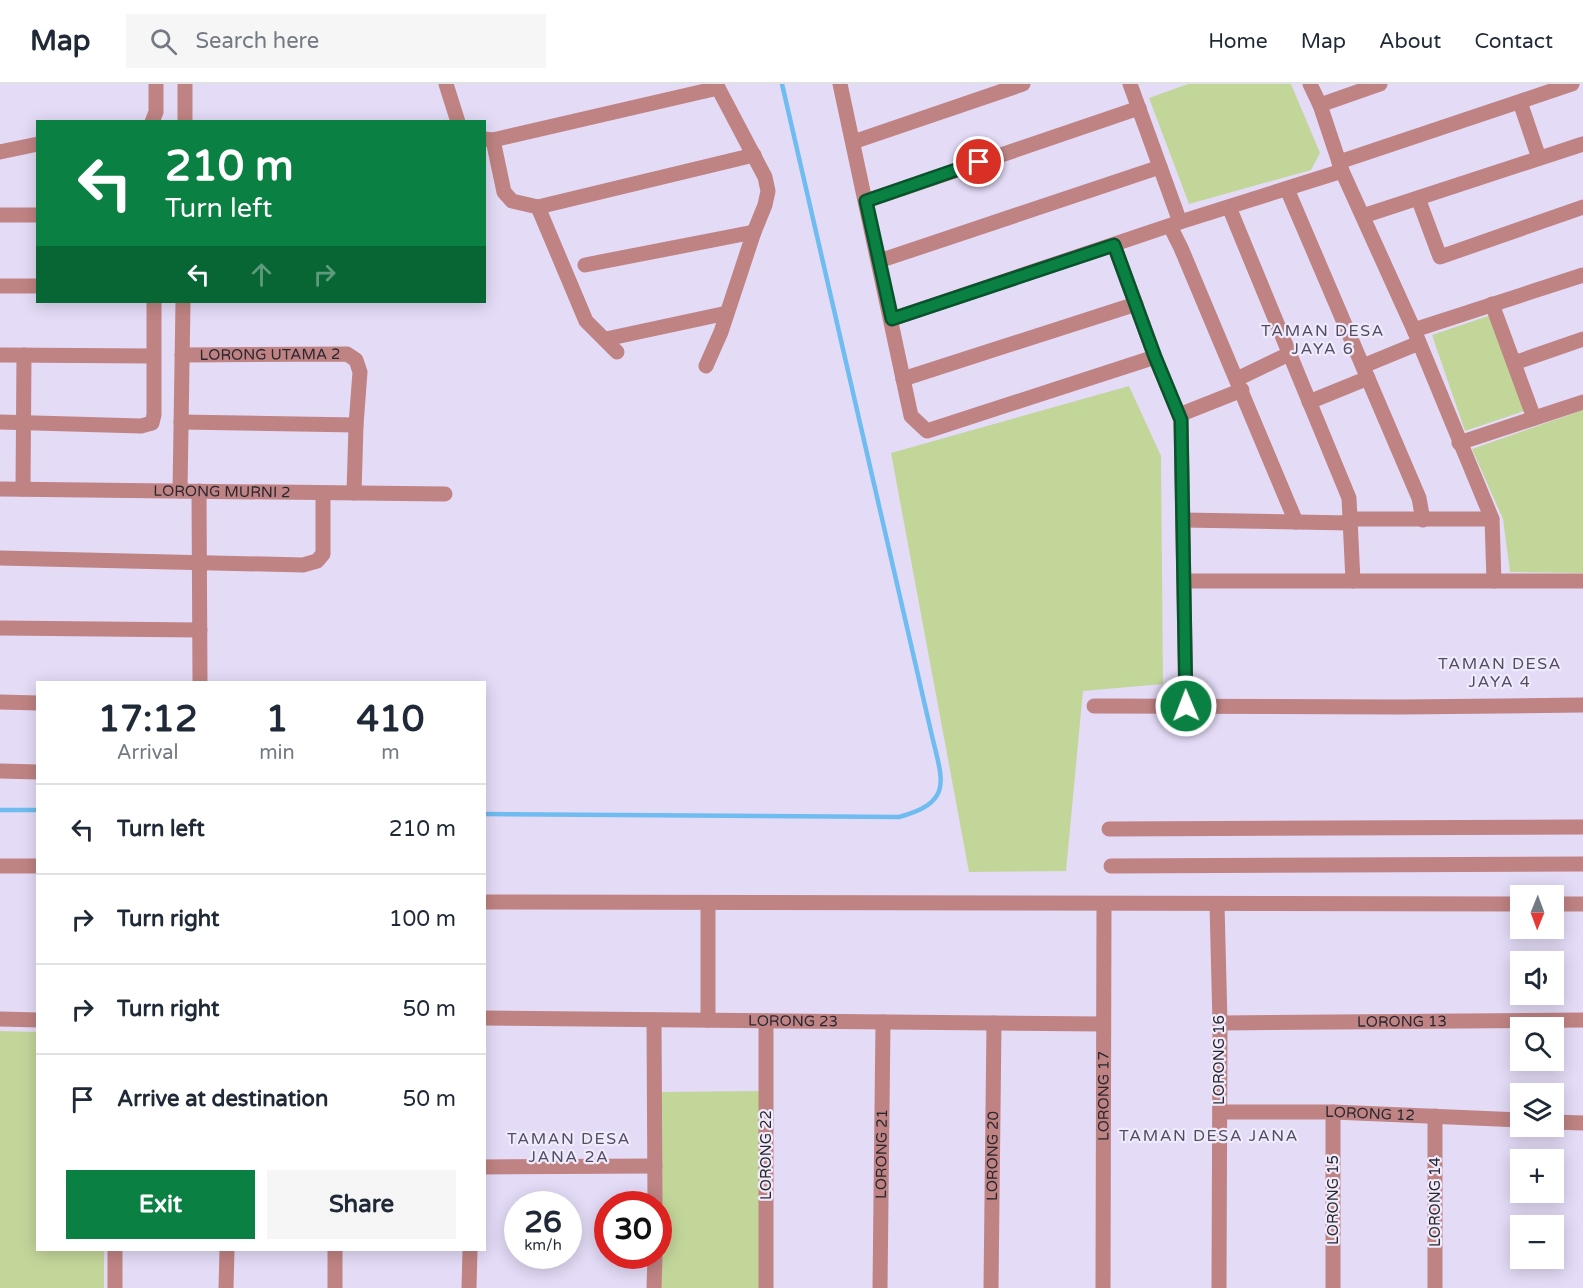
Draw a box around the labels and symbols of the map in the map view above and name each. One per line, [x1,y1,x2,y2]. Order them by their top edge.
pin [953,136,1004,187]
district label: TAMAN DESA JAYA 6 [1261,321,1385,359]
street label: LORONG UTAMA 2 [200,345,340,364]
street label: LORONG MURNI 2 [153,482,291,501]
district label: TAMAN DESA JAYA 4 [1438,654,1562,692]
position arrow [1154,674,1218,738]
north arrow [1510,885,1564,939]
street label: LORONG 23 [748,1012,838,1030]
street label: LORONG 13 [1357,1012,1447,1031]
street label: LORONG 16 [1210,1015,1228,1105]
street label: LORONG 17 [1094,1051,1113,1141]
street label: LORONG 12 [1325,1103,1415,1124]
street label: LORONG 21 [872,1109,891,1199]
street label: LORONG 22 [757,1110,775,1200]
street label: LORONG 20 [983,1111,1002,1201]
district label: TAMAN DESA JANA [1119,1126,1299,1146]
district label: TAMAN DESA JANA 2A [507,1129,631,1167]
street label: LORONG 15 [1324,1155,1342,1245]
street label: LORONG 14 [1426,1157,1444,1247]
speed limit sign: 30 [594,1191,672,1269]

